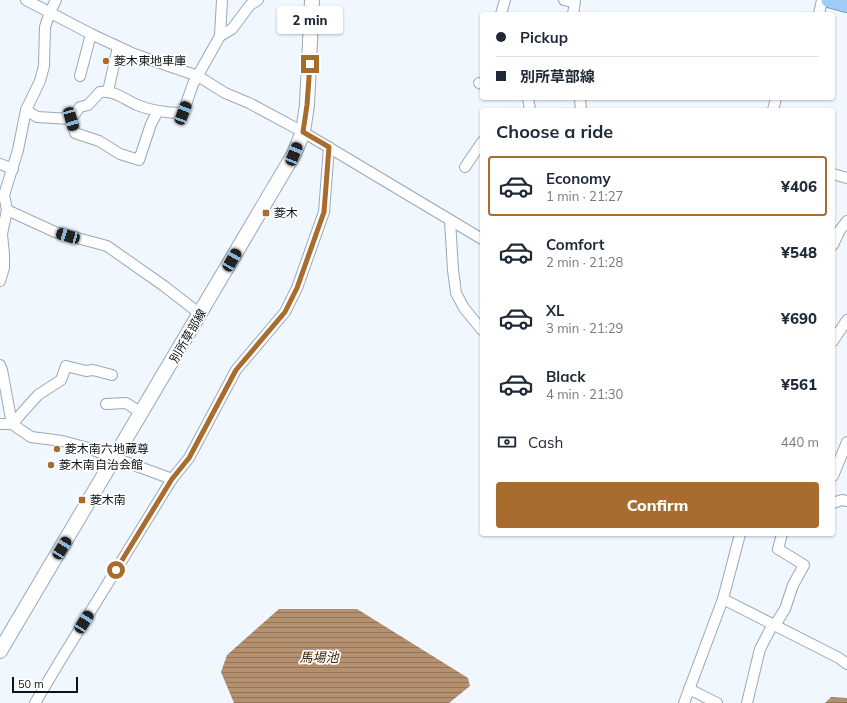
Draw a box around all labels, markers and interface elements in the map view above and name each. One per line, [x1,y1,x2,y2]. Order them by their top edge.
callout: 2 min [277,6,343,34]
text: 2 min [293,12,327,28]
text: Pickup [520,28,568,47]
place label: 菱木東地車庫 [114,53,186,68]
route end [301,55,319,73]
marker: 菱木東地車庫 [101,56,111,66]
text: 別所草部線 [520,67,595,86]
car [173,100,193,126]
car [62,106,80,132]
text: Choose a ride [496,120,613,143]
car [284,141,304,167]
icon: car [498,168,534,204]
text: Economy [546,169,611,188]
text: ¥406 [781,177,817,196]
text: 1 min · 21:27 [546,188,623,204]
place label: 菱木 [274,205,298,220]
marker: 菱木 [261,208,271,218]
car [55,227,81,245]
icon: car [498,234,534,270]
text: Comfort [546,235,604,254]
text: ¥548 [781,243,817,262]
car [221,247,243,273]
text: 2 min · 21:28 [546,254,623,270]
icon: car [498,300,534,336]
text: XL [546,301,564,320]
street label: 別所草部線 [166,306,209,365]
text: ¥690 [781,309,817,328]
text: 3 min · 21:29 [546,320,623,336]
icon: car [498,366,534,402]
text: Black [546,367,585,386]
text: ¥561 [781,375,817,394]
text: 4 min · 21:30 [546,386,623,402]
icon: cash [496,431,518,453]
text: Cash [528,433,563,452]
text: 440 m [781,434,819,450]
place label: 菱木南六地蔵尊 [65,441,149,456]
marker: 菱木南六地蔵尊 [52,444,62,454]
place label: 菱木南自治会館 [59,457,143,472]
marker: 菱木南自治会館 [46,460,56,470]
button: Confirm [496,482,819,528]
place label: 菱木南 [90,492,126,507]
marker: 菱木南 [77,495,87,505]
car [51,535,73,561]
route start [107,561,125,579]
car [73,609,95,635]
water label: 馬場池 [299,649,340,665]
scale bar [12,675,78,694]
text: 50 m [18,677,44,691]

